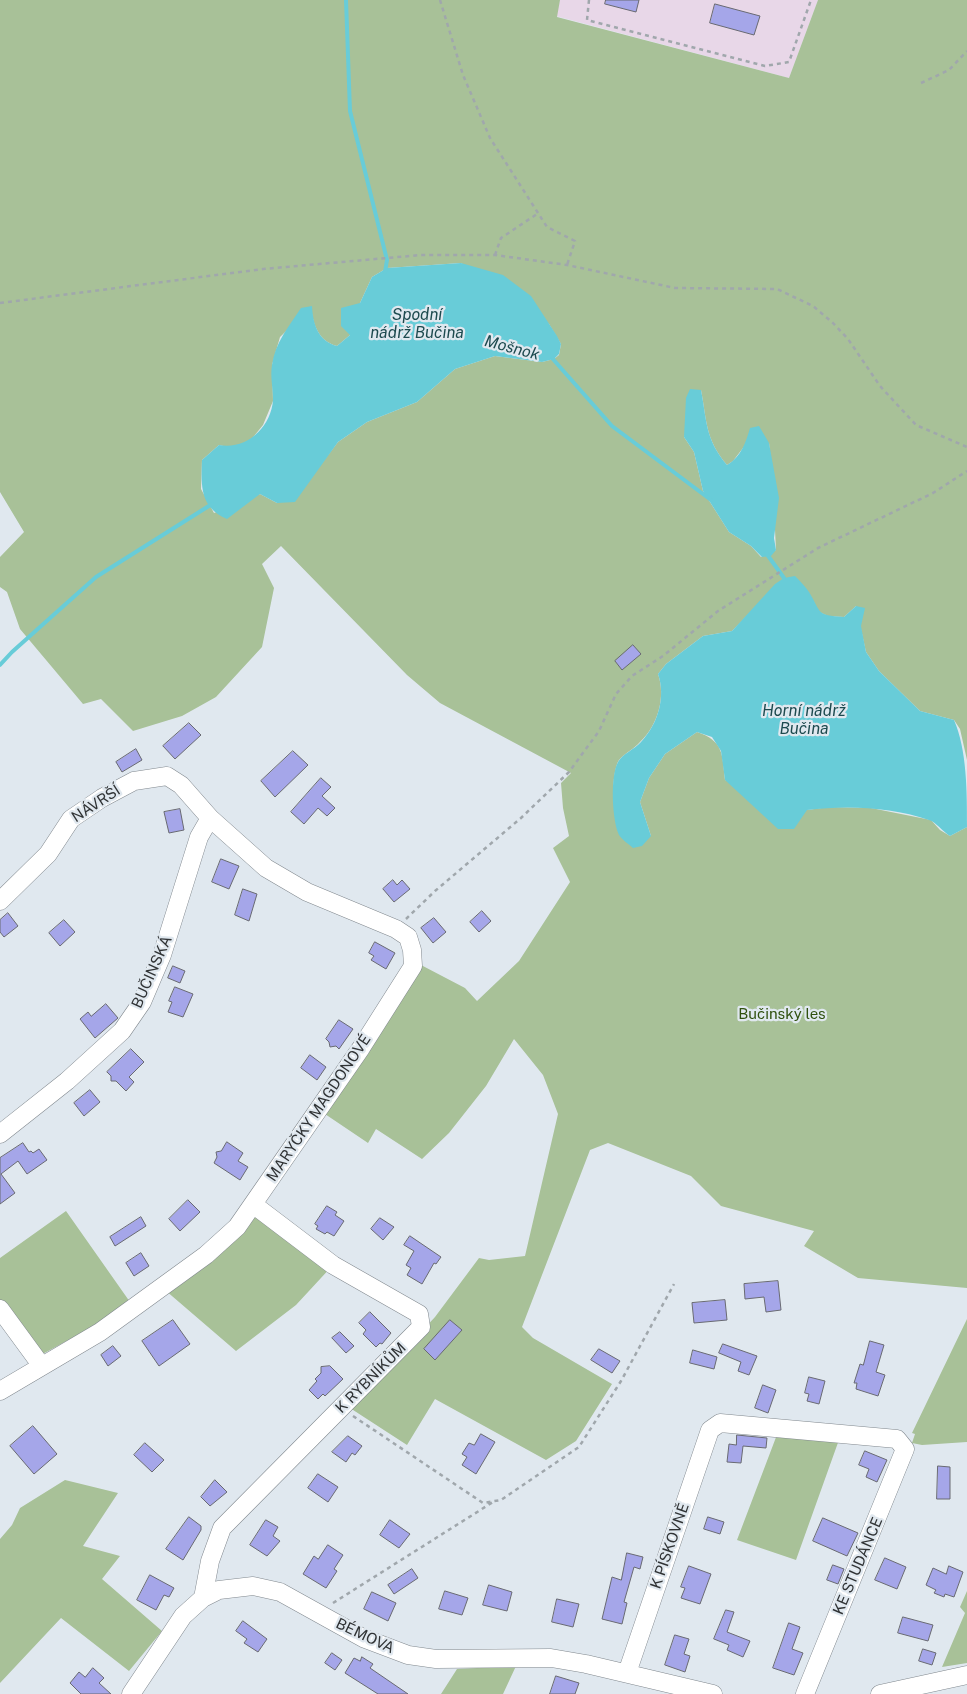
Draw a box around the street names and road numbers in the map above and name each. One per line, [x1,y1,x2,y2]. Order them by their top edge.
street label: NÁVRŠÍ [68,782,124,826]
street label: BUČINSKÁ [128,933,176,1011]
street label: MARYČKY MAGDONOVÉ [263,1031,375,1185]
street label: K RYBNÍKŮM [332,1339,410,1417]
street label: K PÍSKOVNĚ [647,1501,693,1591]
street label: KE STUDÁNCE [829,1515,887,1617]
street label: BÉMOVA [333,1615,397,1657]

